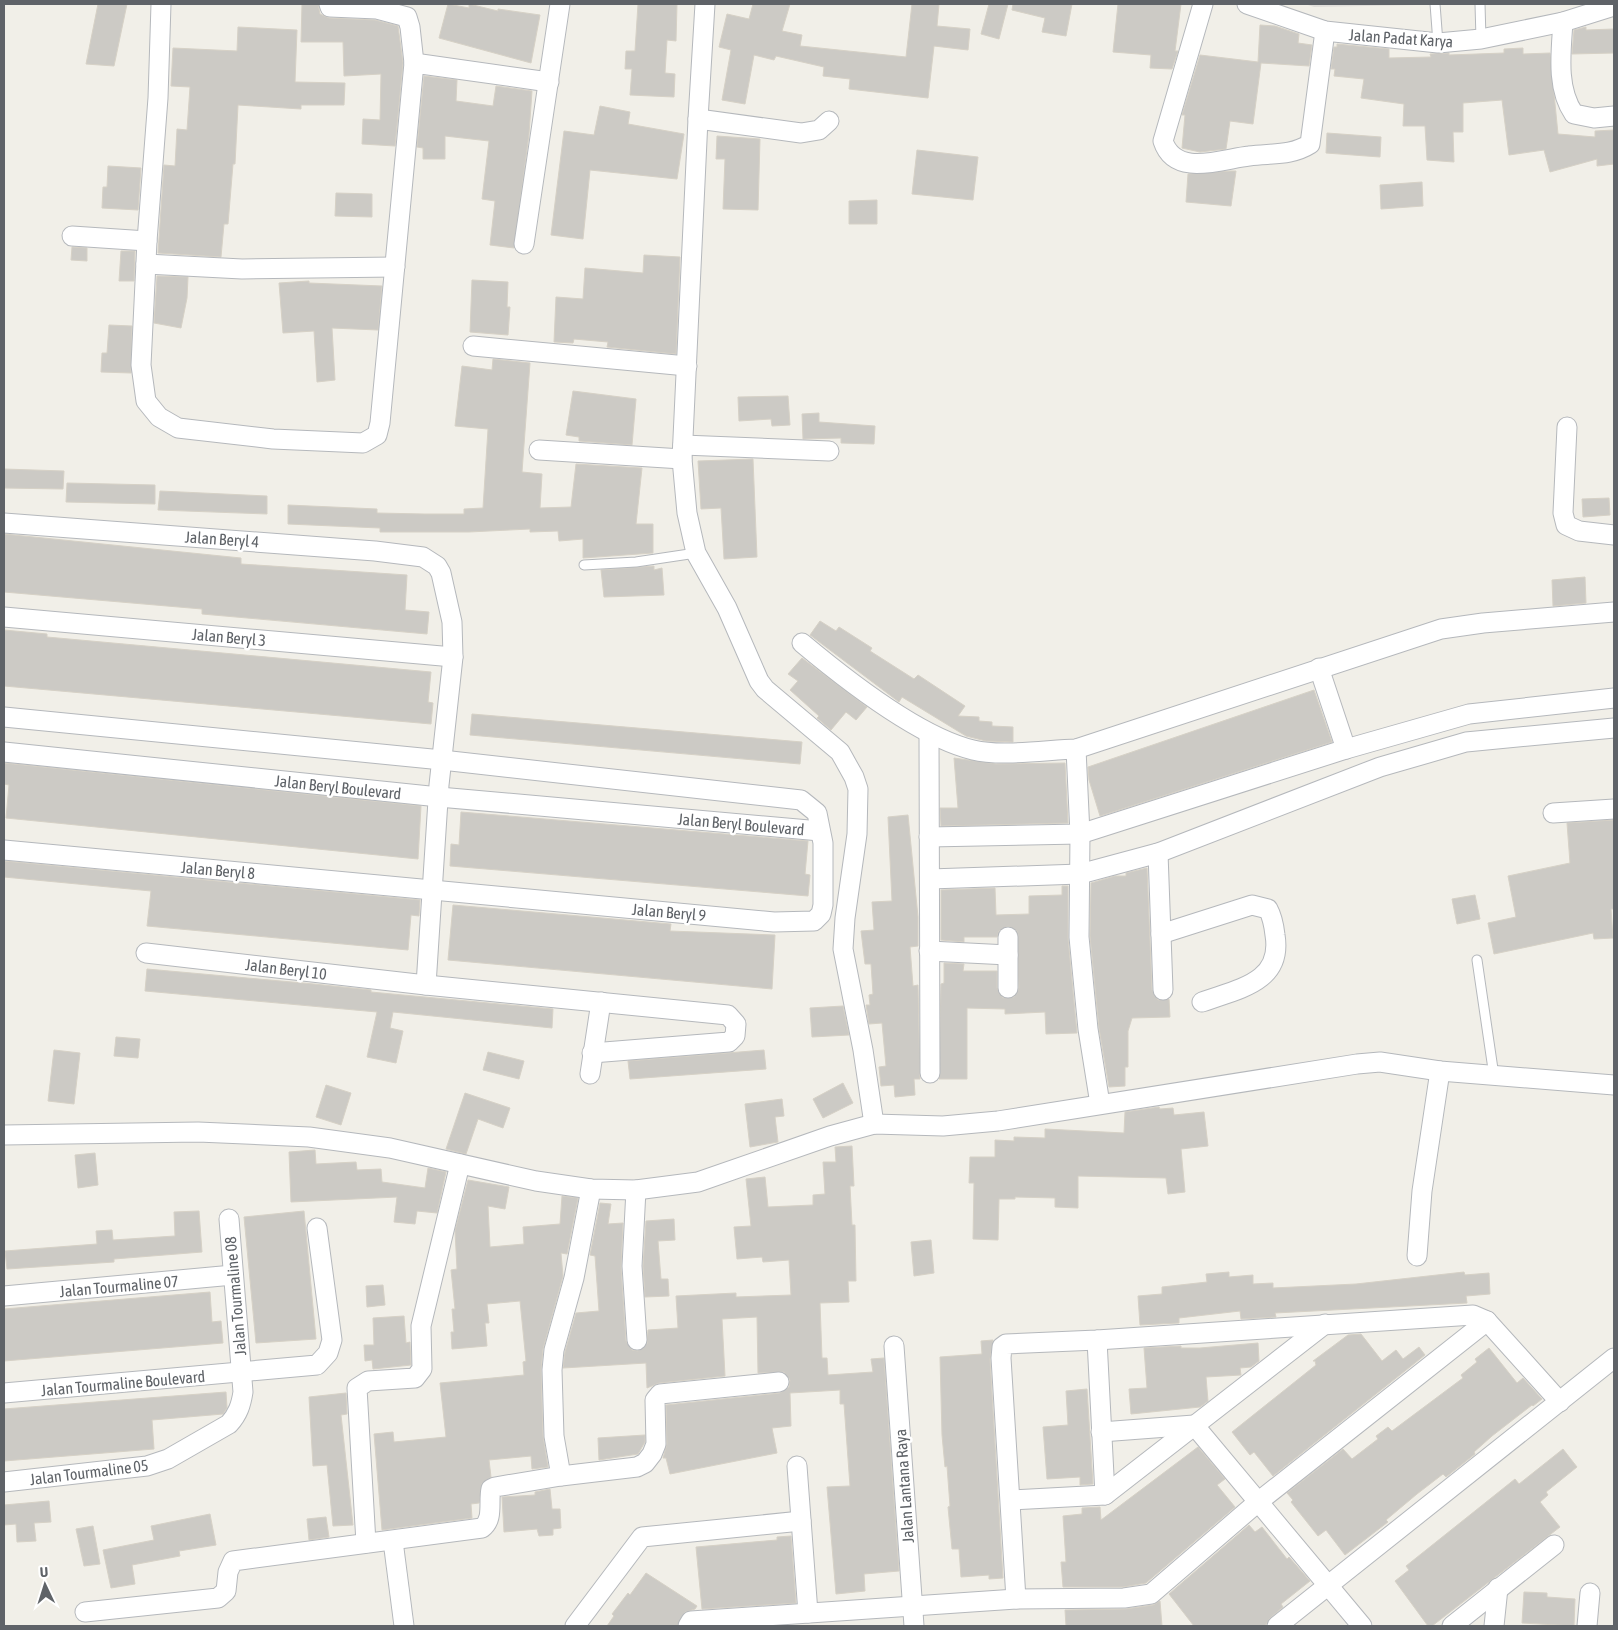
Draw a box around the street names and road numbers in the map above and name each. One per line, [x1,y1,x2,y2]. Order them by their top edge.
street label: Jalan Padat Karya [1348,25,1454,52]
street label: Jalan Beryl 4 [184,527,260,552]
street label: Jalan Beryl 3 [191,625,267,650]
street label: Jalan Beryl Boulevard [274,771,402,804]
street label: Jalan Beryl Boulevard [677,810,805,839]
street label: Jalan Beryl 8 [180,858,256,883]
street label: Jalan Beryl 9 [631,900,707,925]
street label: Jalan Beryl 10 [244,955,328,984]
street label: Jalan Tourmaline 08 [221,1236,249,1356]
street label: Jalan Tourmaline 07 [59,1272,179,1300]
street label: Jalan Tourmaline Boulevard [40,1367,206,1399]
street label: Jalan Lantana Raya [891,1428,918,1544]
street label: Jalan Tourmaline 05 [29,1456,149,1488]

